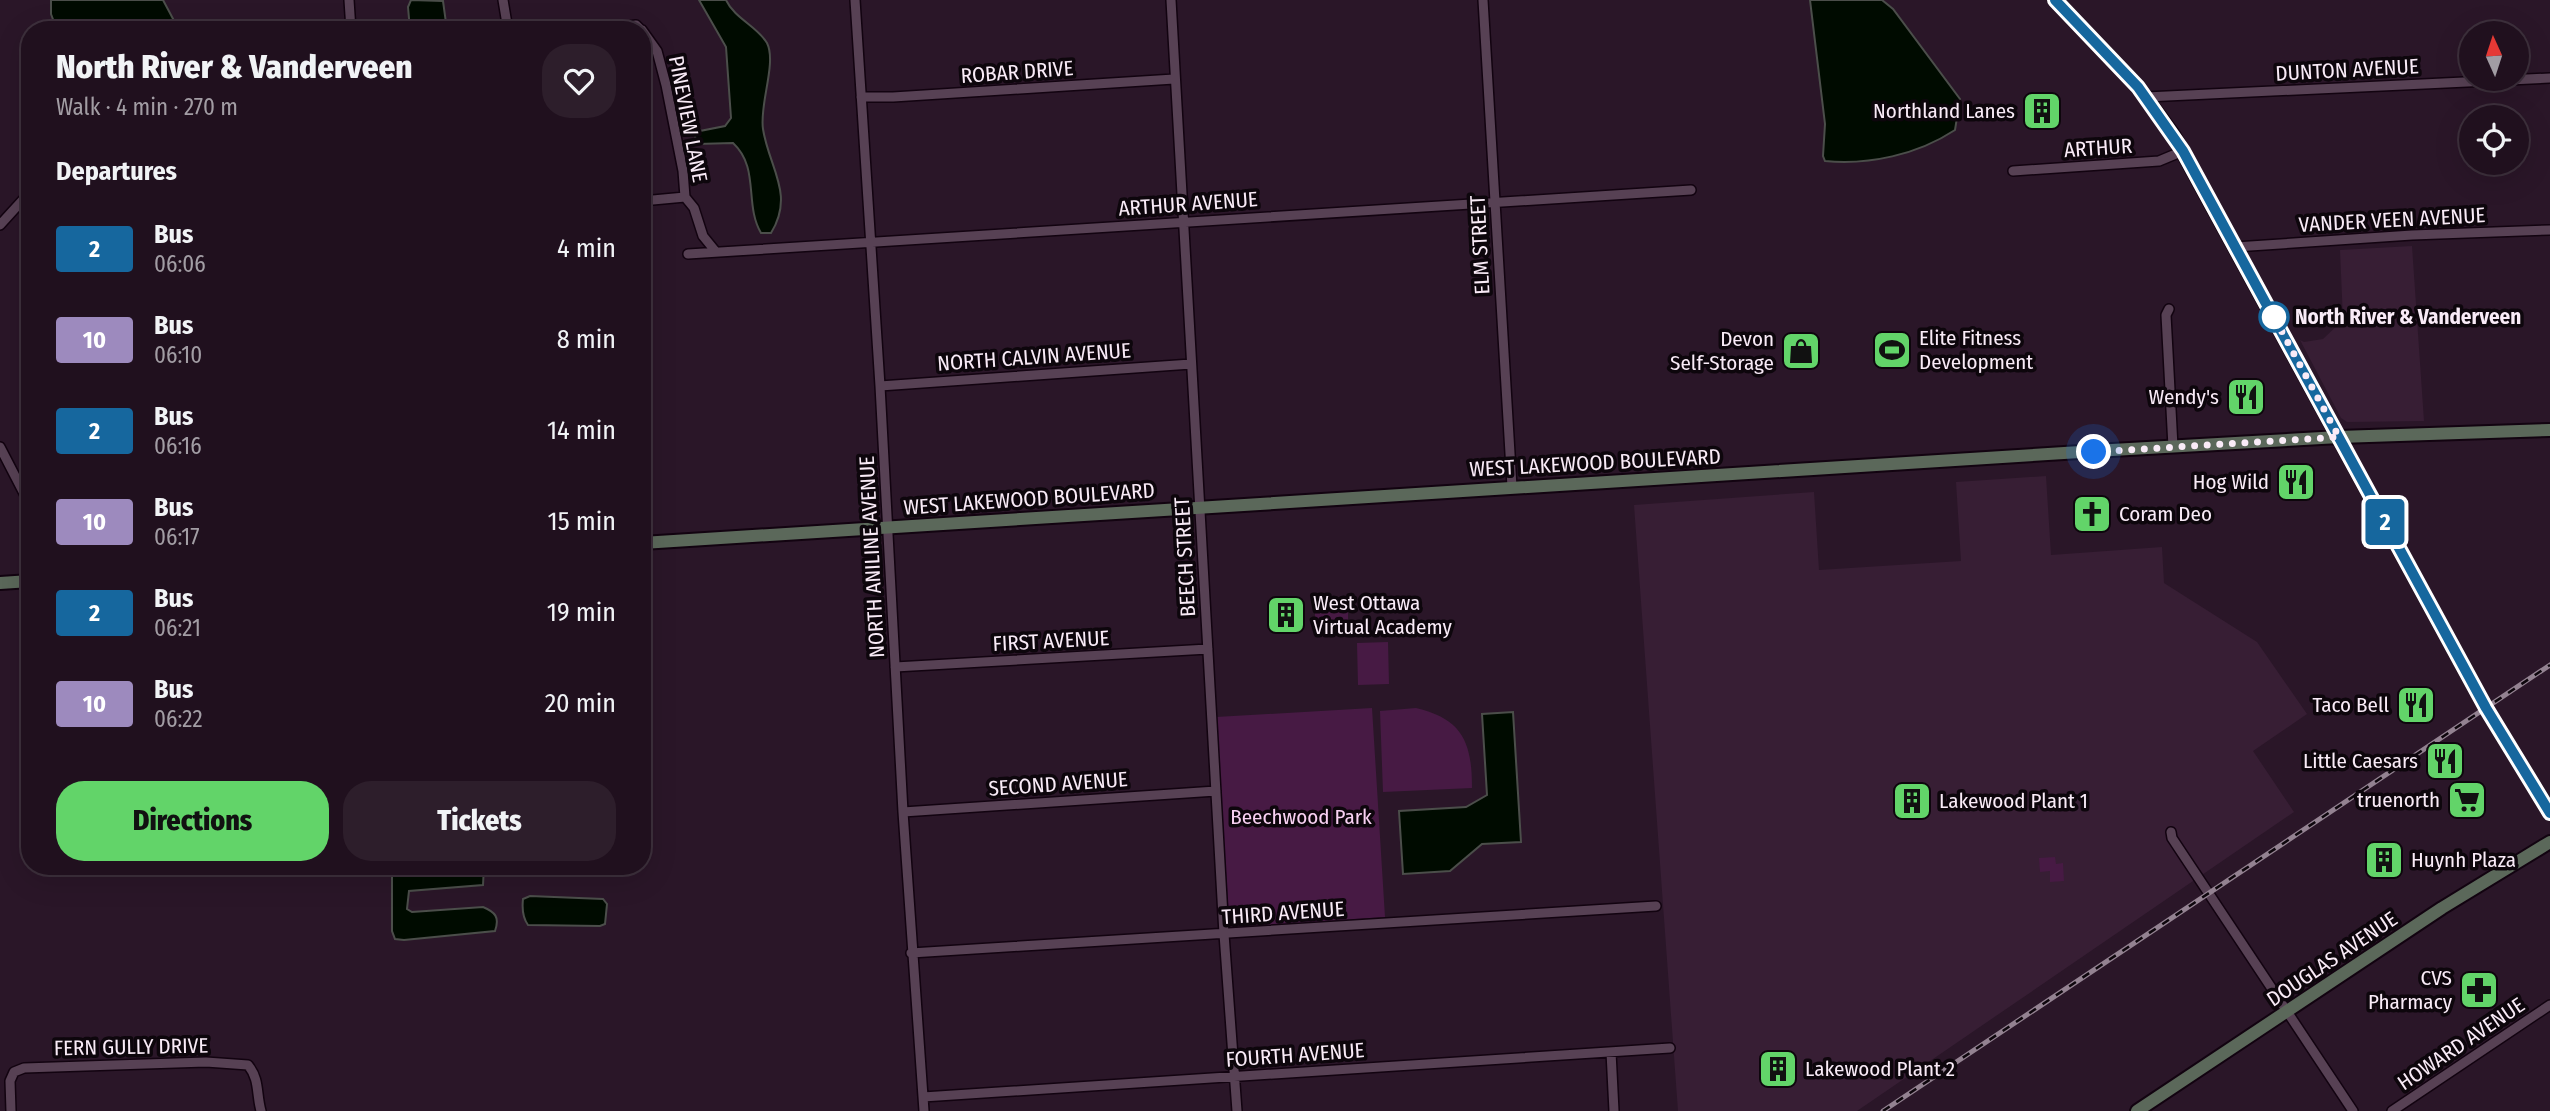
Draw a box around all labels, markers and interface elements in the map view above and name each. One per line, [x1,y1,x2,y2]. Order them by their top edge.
north arrow [2459,21,2529,91]
map controls [2459,21,2529,175]
button: heart [542,44,616,118]
text: North River & Vanderveen [56,47,413,87]
street label: PINEVIEW LANE [663,53,713,185]
street label: DUNTON AVENUE [2275,53,2419,87]
street label: ROBAR DRIVE [960,55,1074,89]
building icon: Northland Lanes [2021,90,2063,132]
text: Walk · 4 min · 270 m [56,93,238,121]
place label: Northland Lanes [1873,98,2015,124]
button: locate [2459,105,2529,175]
street label: ARTHUR [2063,133,2134,163]
text: Departures [56,156,177,187]
street label: ARTHUR AVENUE [1118,186,1259,222]
street label: ELM STREET [1464,194,1496,295]
street label: VANDER VEEN AVENUE [2298,202,2486,238]
text: Bus [154,219,193,250]
text: 4 min [557,233,616,264]
text: 2 [89,235,100,263]
text: 06:06 [154,250,206,278]
marker: North River & Vanderveen [2259,302,2289,332]
place label: North River & Vanderveen [2295,304,2521,330]
text: Bus [154,310,193,341]
text: 8 min [557,324,616,355]
place label: Elite Fitness Development [1919,325,2033,375]
text: 10 [83,326,106,354]
place label: Devon Self-Storage [1670,326,1774,376]
sports icon: Elite Fitness Development [1871,329,1913,371]
shop icon: Devon Self-Storage [1780,330,1822,372]
street label: NORTH CALVIN AVENUE [936,337,1132,377]
text: 06:10 [154,341,202,369]
restaurant icon: Wendy's [2225,376,2267,418]
place label: Wendy's [2148,384,2219,410]
text: Bus [154,401,193,432]
text: 14 min [547,415,616,446]
text: 2 [89,417,100,445]
text: 06:16 [154,432,202,460]
your location [2076,434,2111,469]
street label: WEST LAKEWOOD BOULEVARD [1469,443,1721,483]
street label: NORTH ANILINE AVENUE [854,455,890,659]
restaurant icon: Hog Wild [2275,461,2317,503]
place label: Hog Wild [2193,469,2269,495]
street label: WEST LAKEWOOD BOULEVARD [903,477,1155,521]
text: Bus [154,492,193,523]
church icon: Coram Deo [2071,493,2113,535]
street label: BEECH STREET [1169,496,1201,618]
line badge: 2 [2362,499,2408,545]
place label: Coram Deo [2119,501,2212,527]
text: 15 min [548,506,616,537]
text: 10 [83,508,106,536]
text: 2 [2379,508,2391,536]
text: 06:17 [154,523,200,551]
text: Bus [154,583,193,614]
place label: West Ottawa Virtual Academy [1313,590,1452,640]
building icon: West Ottawa Virtual Academy [1265,594,1307,636]
text: 19 min [547,597,616,628]
text: 2 [89,599,100,627]
text: 06:21 [154,614,201,642]
street label: FIRST AVENUE [992,625,1110,657]
text: Bus [154,674,193,705]
restaurant icon: Taco Bell [2395,684,2437,726]
text: 20 min [545,688,616,719]
text: 10 [83,690,106,718]
place label: Taco Bell [2313,692,2389,718]
text: 06:22 [154,705,203,733]
restaurant icon: Little Caesars [2424,740,2466,782]
place label: Little Caesars [2303,748,2418,774]
street label: SECOND AVENUE [987,766,1129,802]
supermarket icon: truenorth [2446,779,2488,821]
building icon: Lakewood Plant 1 [1891,780,1933,822]
button: Directions [56,781,329,861]
button: Tickets [343,781,616,861]
place label: truenorth [2357,787,2440,813]
place label: Lakewood Plant 1 [1939,788,2088,814]
park label: Beechwood Park [1230,804,1372,830]
building icon: Huynh Plaza [2363,839,2405,881]
place label: Huynh Plaza [2411,847,2516,873]
street label: THIRD AVENUE [1221,896,1345,930]
street label: DOUGLAS AVENUE [2262,906,2402,1012]
place label: CVS Pharmacy [2368,965,2453,1015]
pharmacy icon: CVS Pharmacy [2458,969,2500,1011]
street label: HOWARD AVENUE [2393,992,2530,1096]
street label: FERN GULLY DRIVE [54,1033,209,1061]
street label: FOURTH AVENUE [1225,1037,1365,1073]
building icon: Lakewood Plant 2 [1757,1048,1799,1090]
place label: Lakewood Plant 2 [1805,1056,1955,1082]

